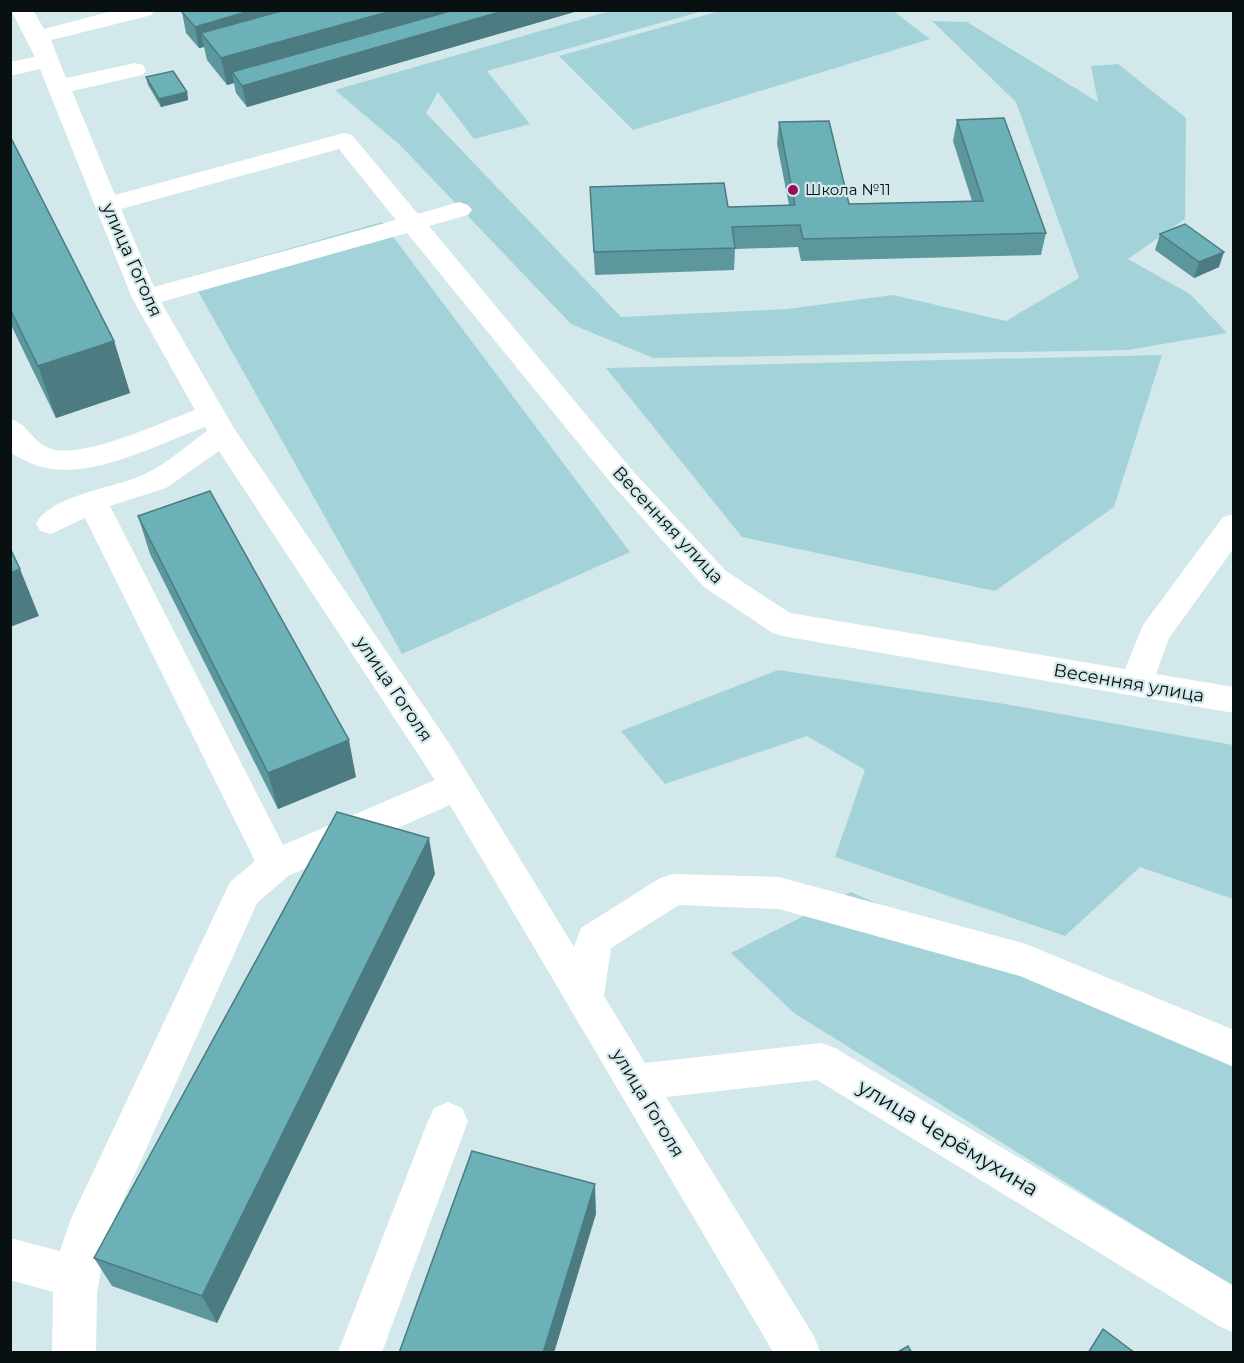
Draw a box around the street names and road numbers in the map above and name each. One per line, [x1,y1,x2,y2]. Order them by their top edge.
street label: улица Гоголя [97,199,167,320]
street label: Весенняя улица [608,462,728,588]
street label: улица Гоголя [350,631,437,746]
street label: Весенняя улица [1052,659,1206,707]
street label: улица Гоголя [607,1044,689,1161]
street label: улица Черёмухина [853,1073,1043,1201]

